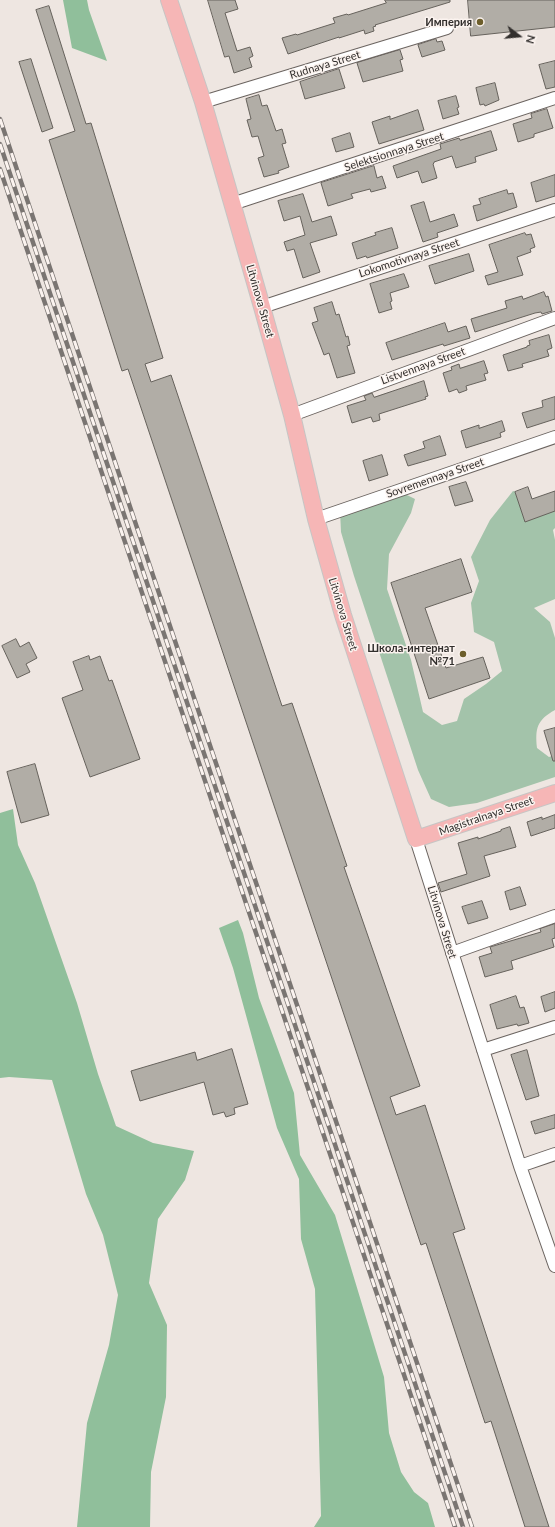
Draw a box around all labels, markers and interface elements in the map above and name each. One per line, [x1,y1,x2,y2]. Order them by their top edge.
place label: Империя [425,15,472,29]
north arrow [499,16,539,56]
marker: Империя [475,17,485,27]
text: N [524,34,538,45]
street label: Rudnaya Street [288,48,362,82]
street label: Selektsionnaya Street [343,130,445,174]
street label: Lokomotivnaya Street [357,236,461,280]
street label: Litvinova Street [243,263,277,339]
street label: Listvennaya Street [379,345,467,387]
street label: Sovremennaya Street [384,455,486,501]
street label: Litvinova Street [326,576,360,652]
place label: Школа-интернат №71 [367,641,455,667]
marker: Школа-интернат №71 [458,649,468,659]
street label: Magistralnaya Street [437,794,535,838]
street label: Litvinova Street [425,884,459,960]

